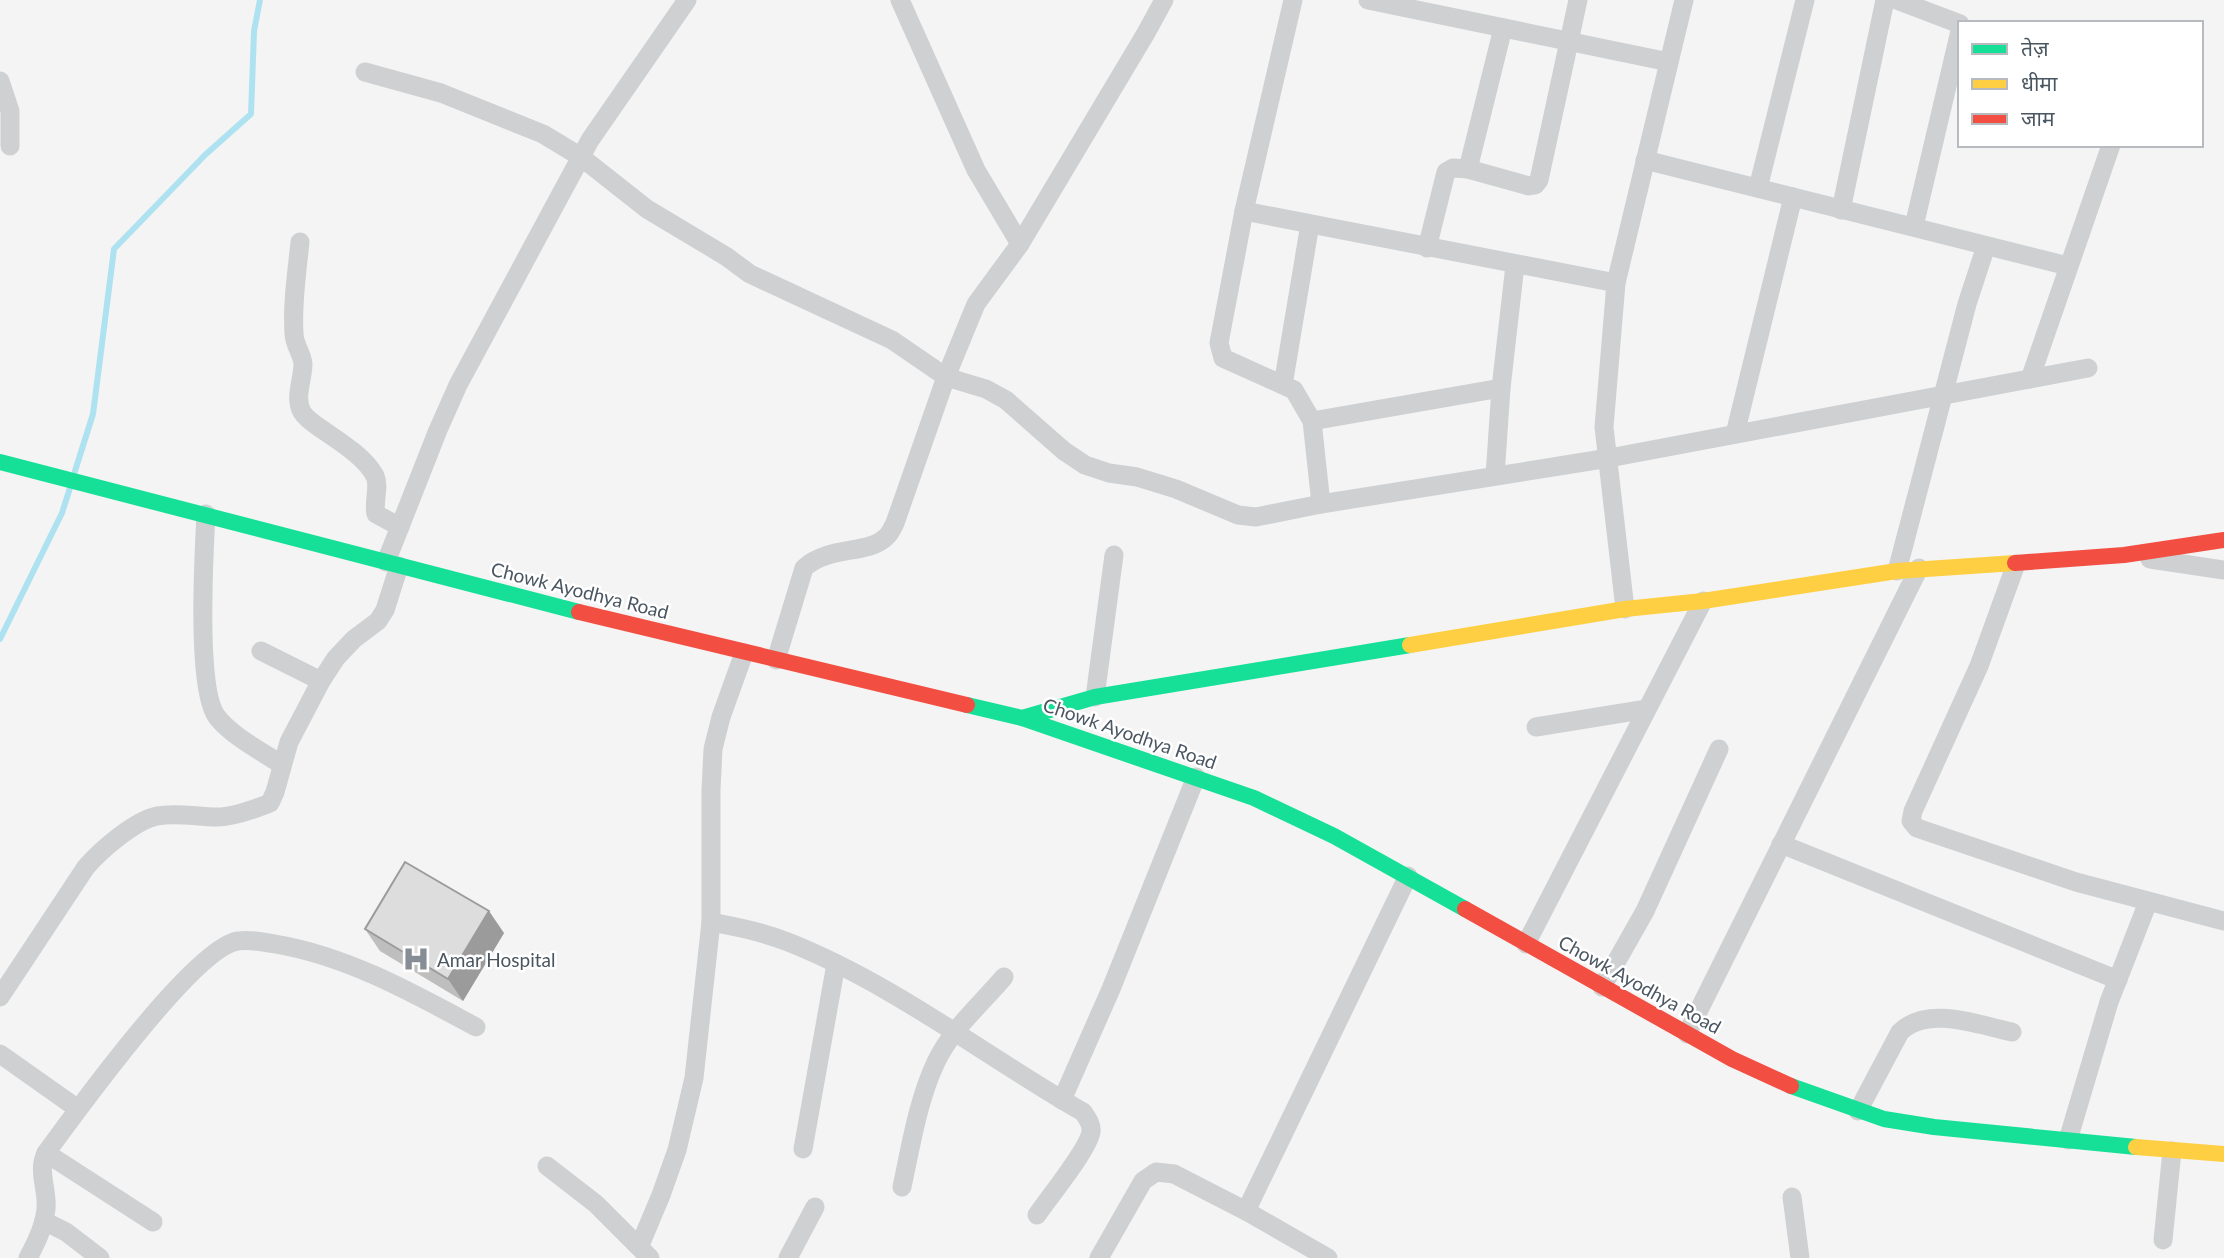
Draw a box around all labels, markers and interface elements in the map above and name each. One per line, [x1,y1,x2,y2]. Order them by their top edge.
legend [1958,21,2203,147]
text: तेज़ [2021,35,2049,60]
text: धीमा [2021,70,2058,95]
text: जाम [2021,105,2055,130]
street label: Chowk Ayodhya Road [489,557,671,623]
street label: Chowk Ayodhya Road [1040,692,1220,774]
street label: Chowk Ayodhya Road [1555,930,1725,1038]
hospital icon: Amar Hospital [401,944,431,974]
place label: Amar Hospital [437,948,555,971]

